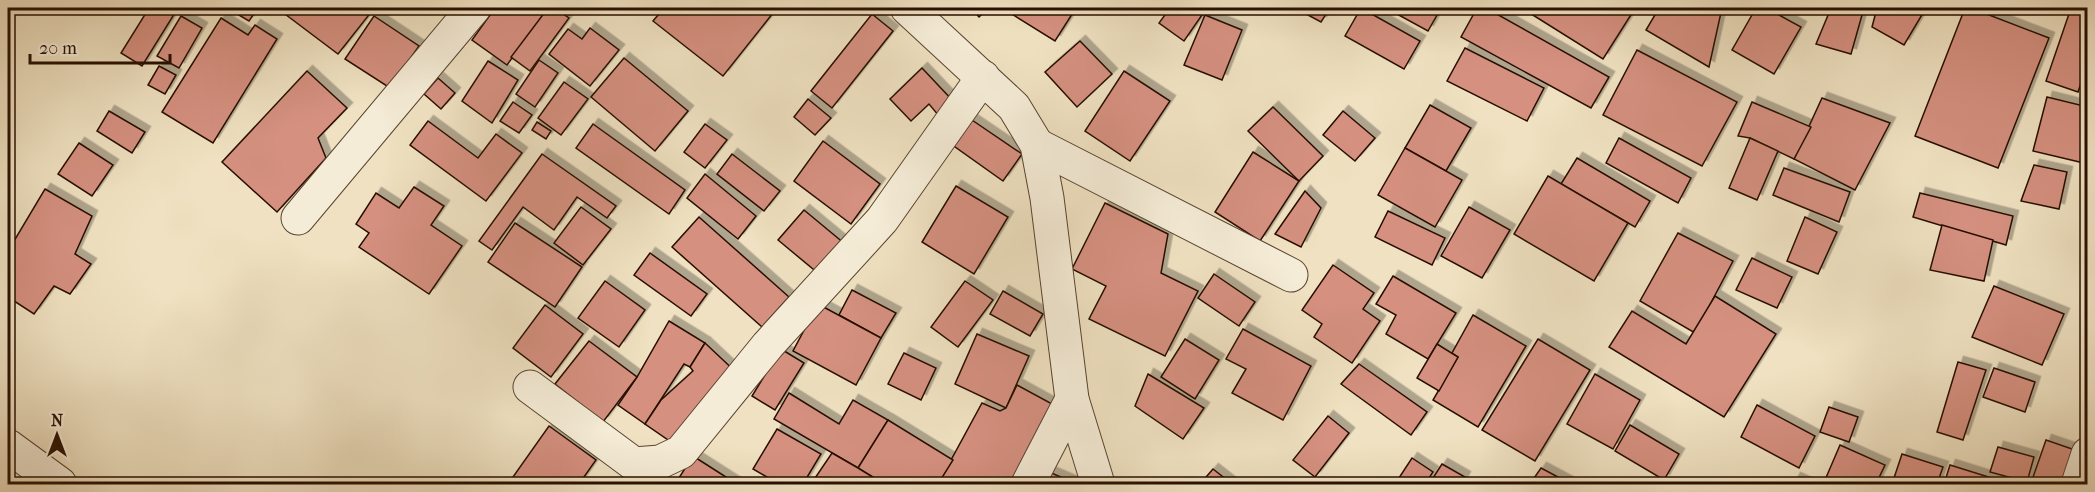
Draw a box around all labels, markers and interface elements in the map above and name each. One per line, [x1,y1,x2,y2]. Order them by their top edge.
scale bar [30,27,170,65]
text: 20 m [39,38,77,59]
north arrow [27,405,87,465]
text: N [51,411,64,430]

